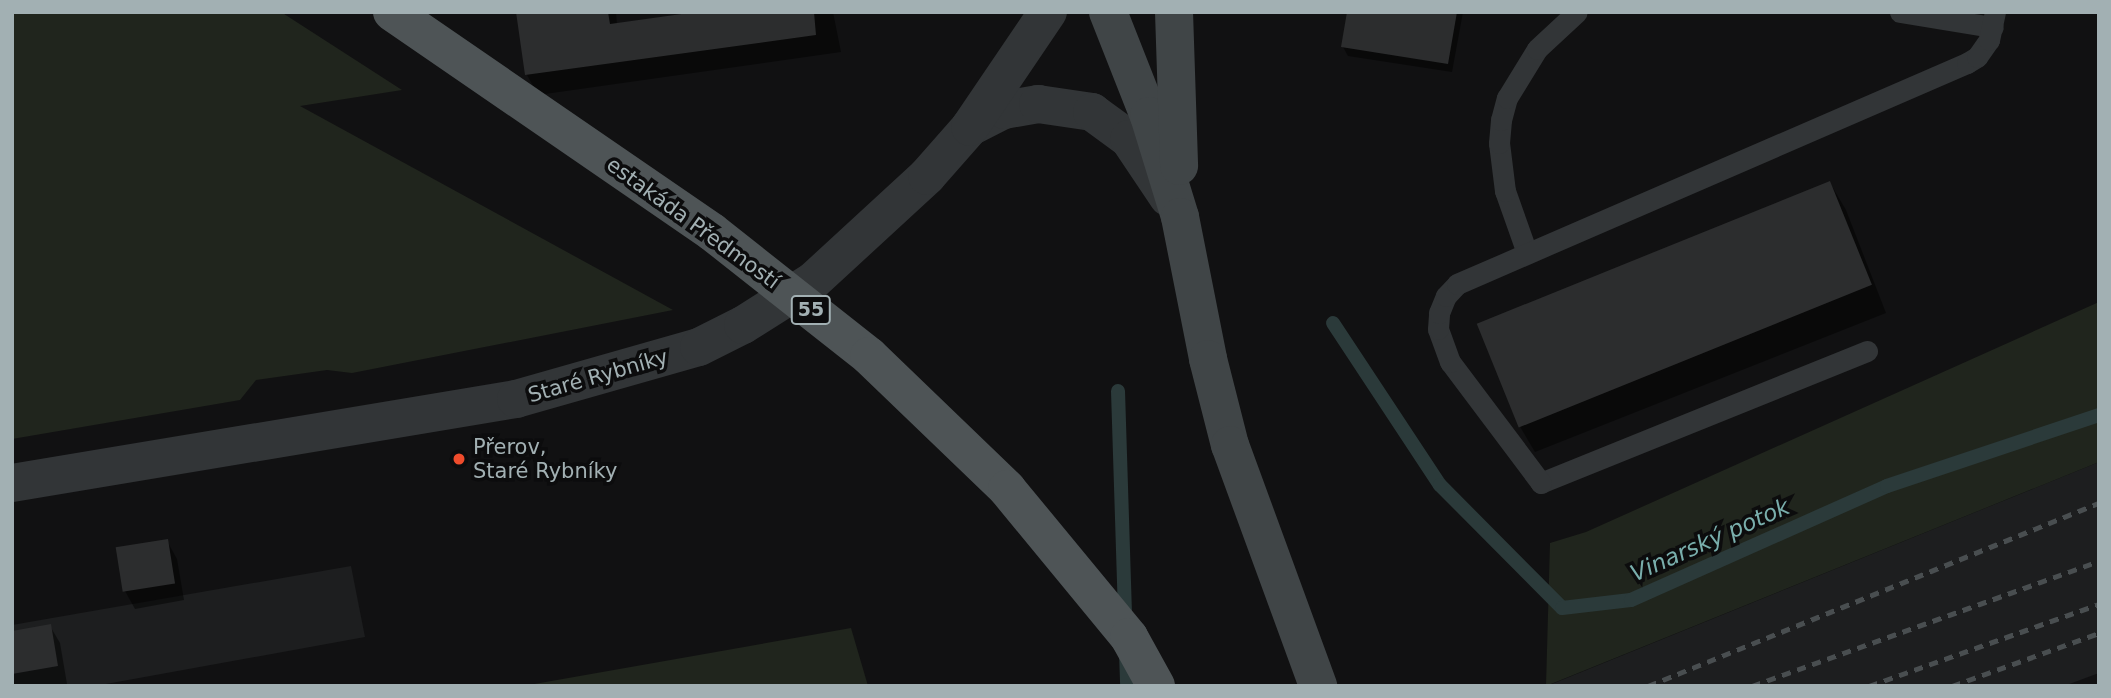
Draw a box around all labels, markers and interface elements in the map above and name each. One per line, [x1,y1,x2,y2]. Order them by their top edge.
street label: estakáda Předmostí [602,152,784,294]
road number: 55 [790,294,832,326]
street label: Staré Rybníky [525,344,671,408]
place label: Přerov, Staré Rybníky [473,434,617,484]
marker: Přerov, Staré Rybníky [451,451,467,467]
water label: Vinarský potok [1626,493,1794,587]

